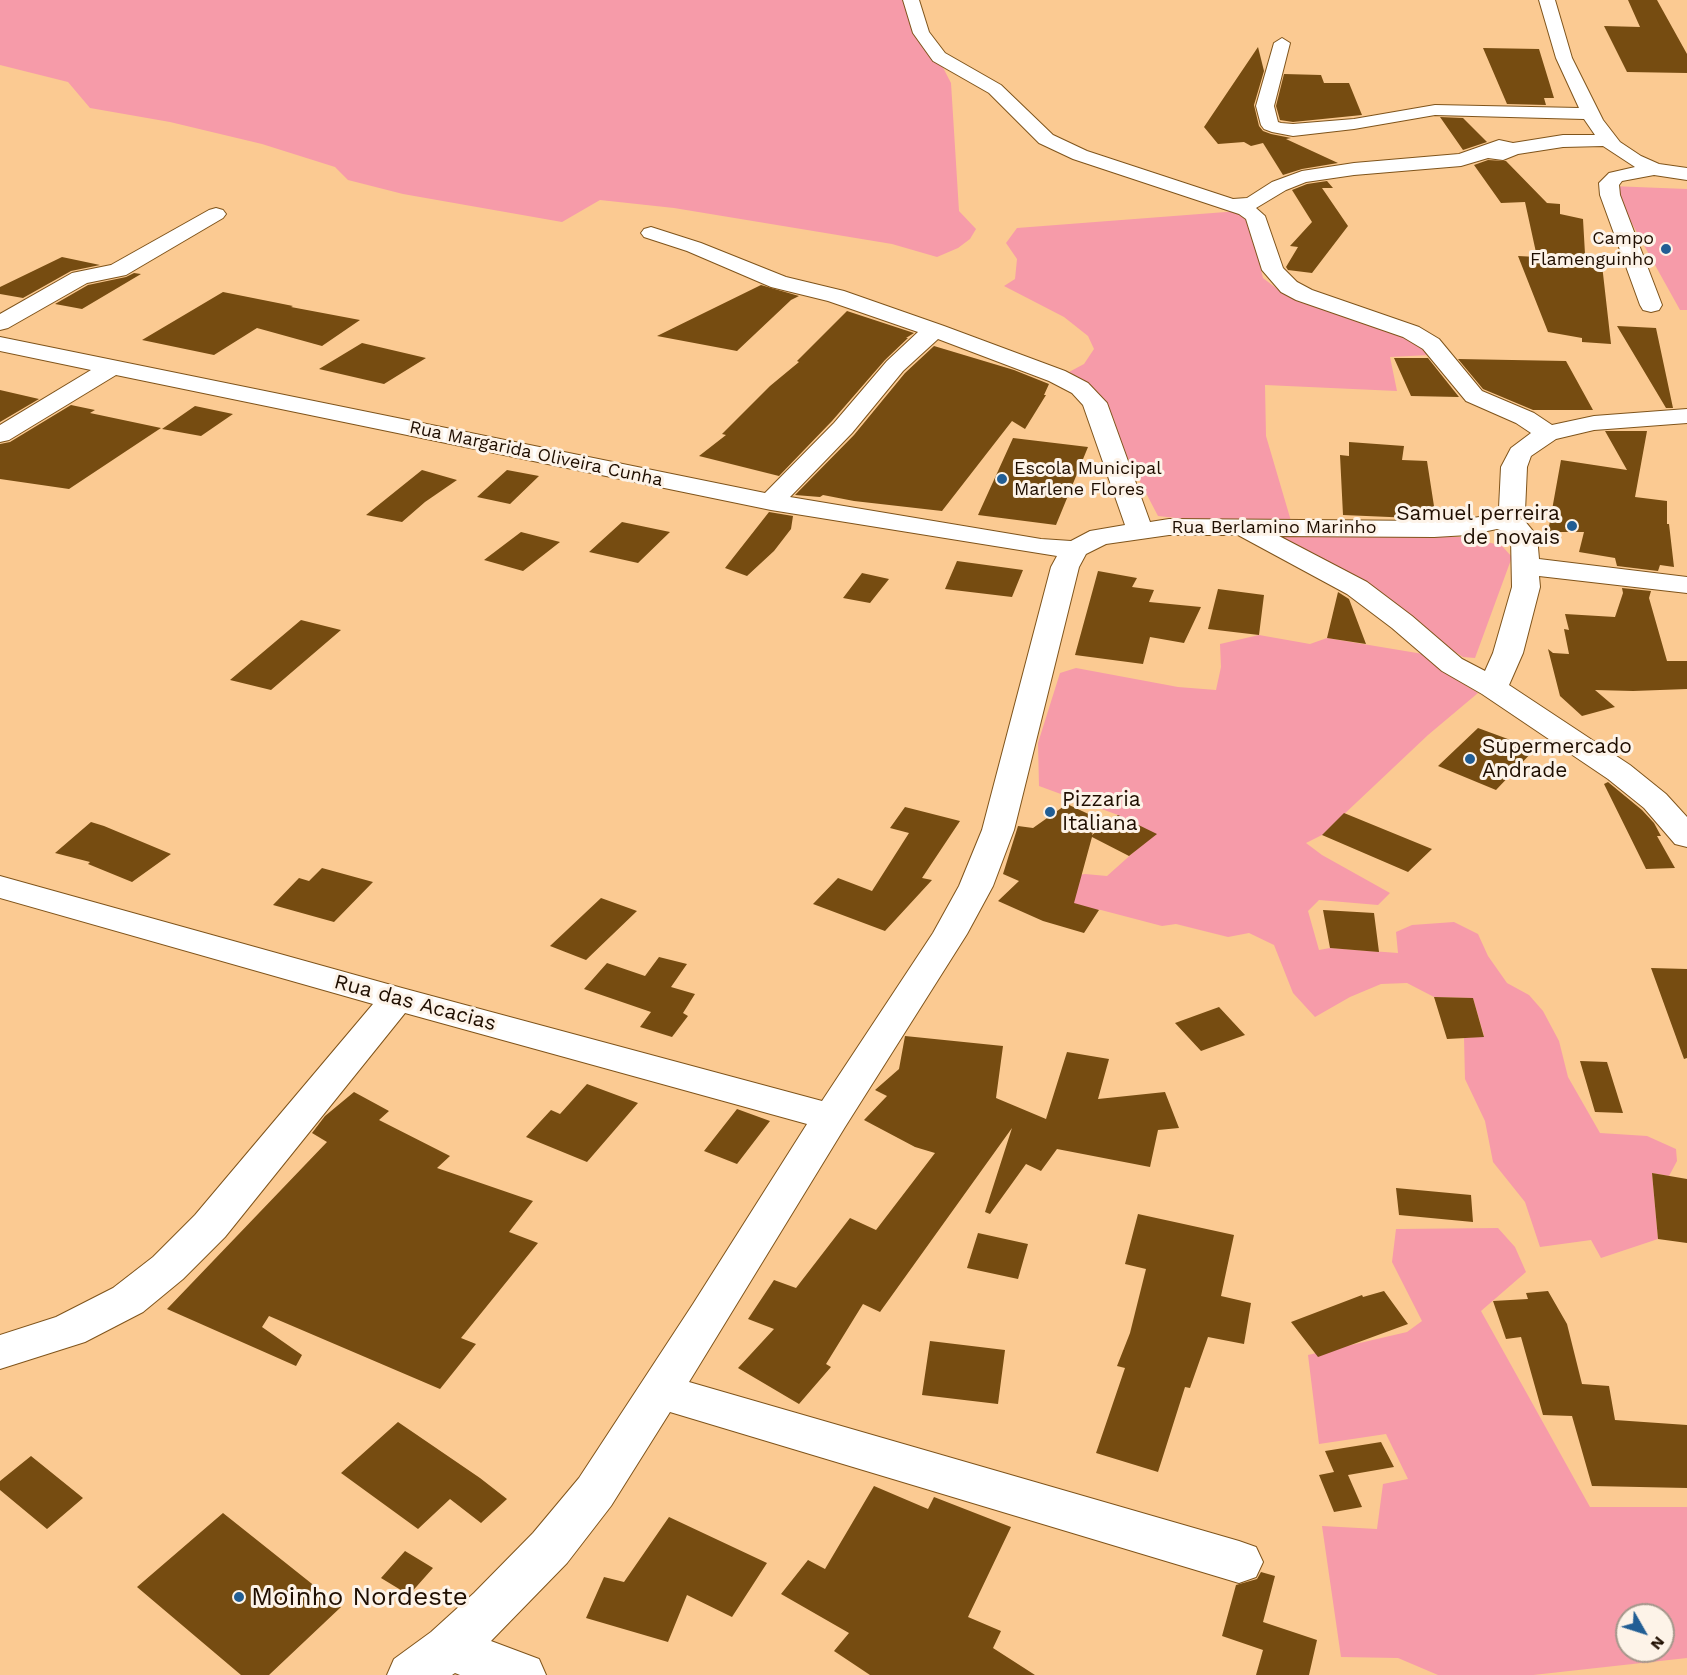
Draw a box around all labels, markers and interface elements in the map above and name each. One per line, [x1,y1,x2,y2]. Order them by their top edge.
place label: Campo Flamenguinho [1530,228,1654,270]
marker: Campo Flamenguinho [1659,242,1673,256]
street label: Rua Margarida Oliveira Cunha [407,417,665,491]
place label: Escola Municipal Marlene Flores [1014,458,1162,500]
marker: Escola Municipal Marlene Flores [995,472,1009,486]
place label: Samuel perreira de novais [1396,501,1560,551]
street label: Rua Berlamino Marinho [1171,517,1377,539]
marker: Samuel perreira de novais [1565,519,1579,533]
place label: Supermercado Andrade [1482,734,1632,784]
marker: Supermercado Andrade [1463,752,1477,766]
place label: Pizzaria Italiana [1062,787,1141,837]
marker: Pizzaria Italiana [1043,805,1057,819]
street label: Rua das Acacias [331,969,499,1037]
place label: Moinho Nordeste [251,1581,468,1613]
marker: Moinho Nordeste [232,1590,246,1604]
north arrow [1615,1603,1675,1663]
text: N [1647,1633,1669,1654]

